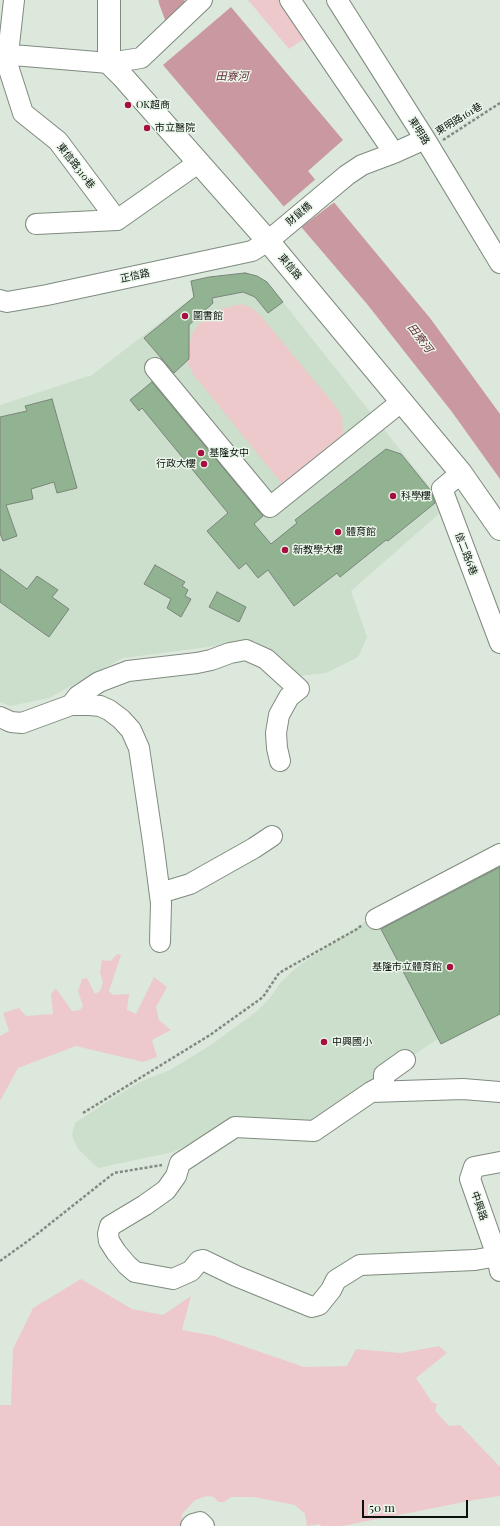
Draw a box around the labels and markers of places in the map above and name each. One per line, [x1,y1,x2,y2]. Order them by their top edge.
place label: OK超商 [136,99,170,111]
marker: OK超商 [123,100,133,110]
place label: 市立醫院 [155,122,195,134]
marker: 市立醫院 [142,123,152,133]
place label: 圖書館 [193,310,223,322]
marker: 圖書館 [180,311,190,321]
place label: 基隆女中 [209,447,249,459]
marker: 基隆女中 [196,448,206,458]
place label: 行政大樓 [156,458,196,470]
marker: 行政大樓 [199,459,209,469]
place label: 科學樓 [401,490,431,502]
marker: 科學樓 [388,491,398,501]
place label: 體育館 [346,526,376,538]
marker: 體育館 [333,527,343,537]
place label: 新教學大樓 [293,544,343,556]
marker: 新教學大樓 [280,545,290,555]
place label: 基隆市立體育館 [372,961,442,973]
marker: 基隆市立體育館 [445,962,455,972]
place label: 中興國小 [332,1036,372,1048]
marker: 中興國小 [319,1037,329,1047]

